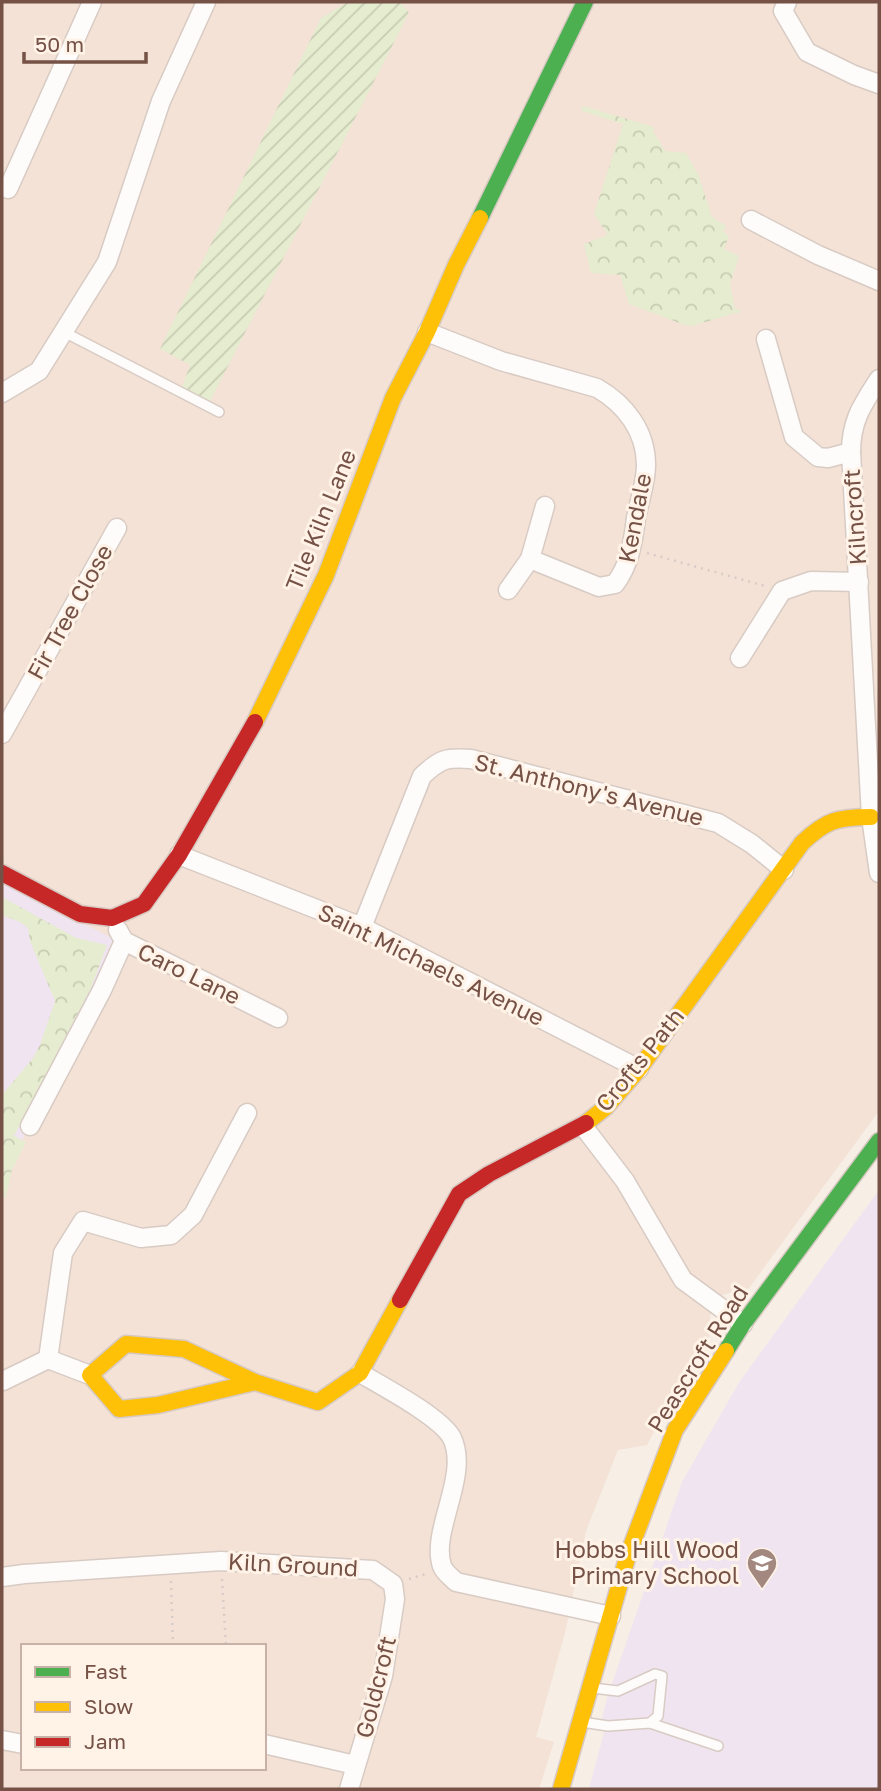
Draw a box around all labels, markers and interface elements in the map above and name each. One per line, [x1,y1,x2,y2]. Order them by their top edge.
scale bar [24,21,147,65]
text: 50 m [35,31,84,57]
street label: Tile Kiln Lane [279,445,361,594]
street label: Kilncroft [837,468,871,566]
street label: Kendale [612,471,656,565]
street label: Fir Tree Close [21,539,118,684]
street label: St. Anthony's Avenue [472,747,707,831]
street label: Saint Michaels Avenue [314,897,549,1031]
street label: Caro Lane [134,936,245,1010]
street label: Crofts Path [589,1002,689,1117]
street label: Peascroft Road [641,1280,754,1437]
place label: Hobbs Hill Wood Primary School [554,1535,739,1589]
school or university icon: Hobbs Hill Wood Primary School [745,1546,779,1590]
street label: Kiln Ground [227,1547,359,1581]
street label: Goldcroft [349,1633,401,1741]
legend [21,1644,266,1770]
text: Fast [84,1658,127,1684]
text: Slow [84,1693,133,1719]
text: Jam [84,1728,126,1754]

